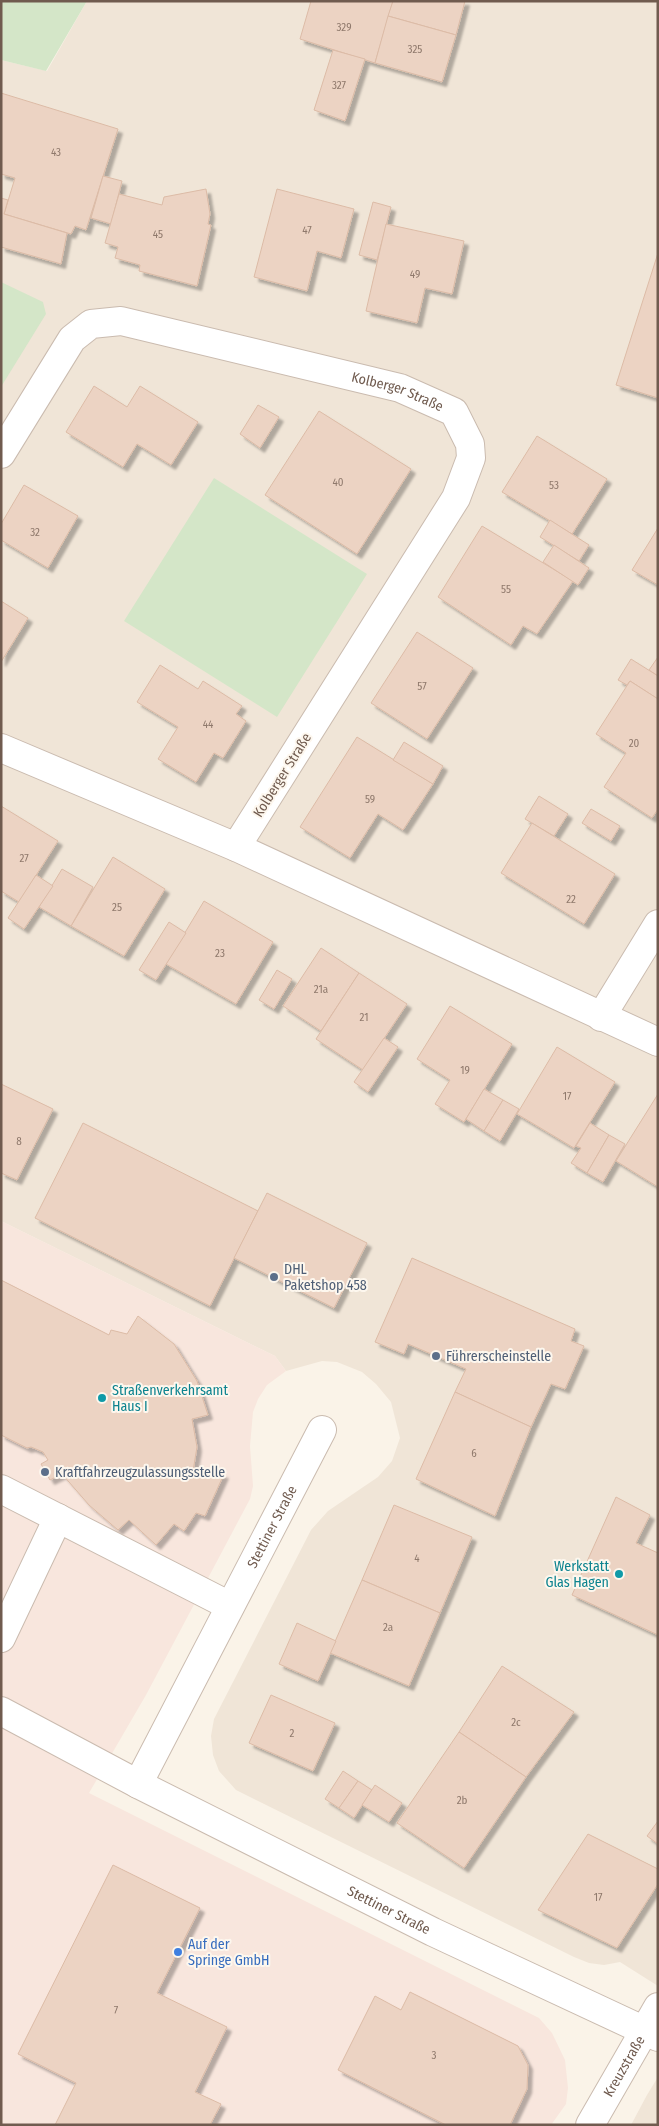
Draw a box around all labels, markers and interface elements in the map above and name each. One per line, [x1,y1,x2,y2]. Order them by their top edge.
house number: 329 [337,21,352,34]
house number: 325 [408,43,422,56]
house number: 327 [332,79,347,92]
house number: 43 [51,146,61,159]
house number: 47 [302,224,312,237]
house number: 45 [153,228,163,241]
house number: 49 [410,268,420,281]
street label: Kolberger Straße [350,369,446,415]
house number: 40 [332,476,344,489]
house number: 53 [549,479,559,492]
house number: 32 [30,526,40,539]
house number: 55 [501,583,511,596]
house number: 57 [417,680,427,693]
house number: 44 [203,718,214,731]
street label: Kolberger Straße [250,730,315,820]
house number: 20 [629,737,640,750]
house number: 59 [365,793,375,806]
house number: 27 [19,852,29,865]
house number: 22 [566,893,576,906]
house number: 25 [112,901,122,914]
house number: 23 [215,947,225,960]
house number: 21a [314,983,328,996]
house number: 21 [360,1011,368,1024]
house number: 19 [460,1064,470,1077]
house number: 17 [563,1090,572,1103]
house number: 8 [16,1135,22,1148]
place label: DHL Paketshop 458 [284,1261,367,1294]
marker: DHL Paketshop 458 [268,1271,280,1283]
place label: Führerscheinstelle [446,1348,551,1365]
marker: Führerscheinstelle [430,1350,442,1362]
place label: Straßenverkehrsamt Haus I [112,1382,228,1415]
marker: Straßenverkehrsamt Haus I [96,1392,108,1404]
house number: 6 [471,1447,477,1460]
place label: Kraftfahrzeugzulassungsstelle [55,1464,225,1481]
marker: Kraftfahrzeugzulassungsstelle [39,1466,51,1478]
street label: Stettiner Straße [244,1483,301,1571]
house number: 4 [414,1552,420,1565]
place label: Werkstatt Glas Hagen [545,1558,609,1591]
marker: Werkstatt Glas Hagen [613,1568,625,1580]
house number: 2a [383,1621,393,1634]
house number: 2c [511,1716,521,1729]
house number: 2 [290,1727,295,1740]
house number: 2b [457,1794,467,1807]
street label: Stettiner Straße [344,1882,433,1938]
house number: 17 [594,1891,603,1904]
place label: Auf der Springe GmbH [188,1936,269,1969]
marker: Auf der Springe GmbH [172,1946,184,1958]
house number: 7 [114,2004,119,2017]
street label: Kreuzstraße [600,2033,649,2100]
house number: 3 [432,2049,437,2062]

